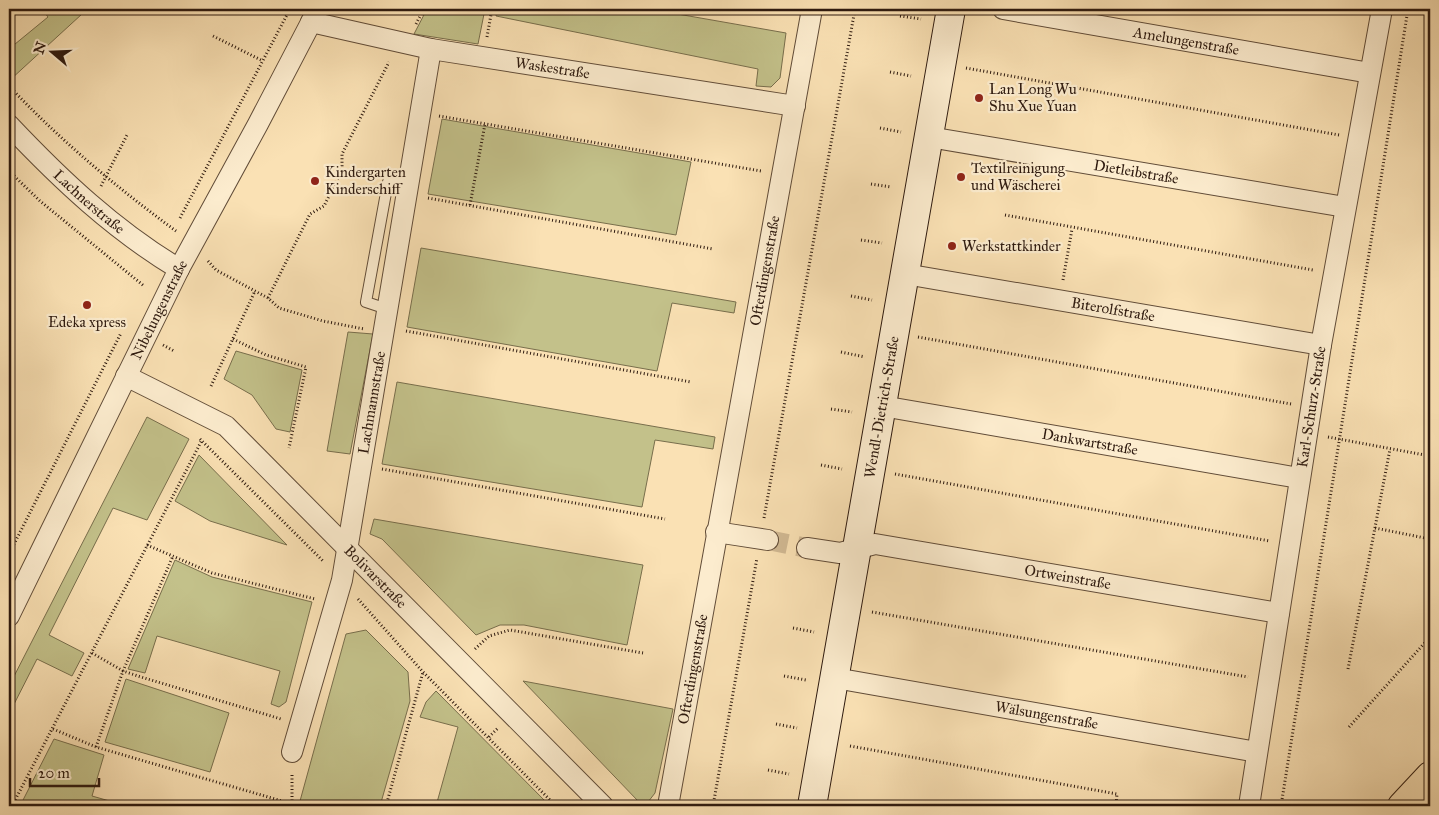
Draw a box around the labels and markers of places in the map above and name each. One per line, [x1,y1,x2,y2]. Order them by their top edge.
place label: Lan Long Wu Shu Xue Yuan [989,80,1077,115]
marker: Lan Long Wu Shu Xue Yuan [973,92,985,104]
place label: Textilreinigung und Wäscherei [971,159,1066,194]
place label: Kindergarten Kinderschiff [325,163,406,198]
marker: Textilreinigung und Wäscherei [955,171,967,183]
marker: Kindergarten Kinderschiff [309,175,321,187]
place label: Werkstattkinder [962,237,1061,255]
marker: Werkstattkinder [946,240,958,252]
marker: Edeka xpress [81,299,93,311]
place label: Edeka xpress [48,313,126,331]

